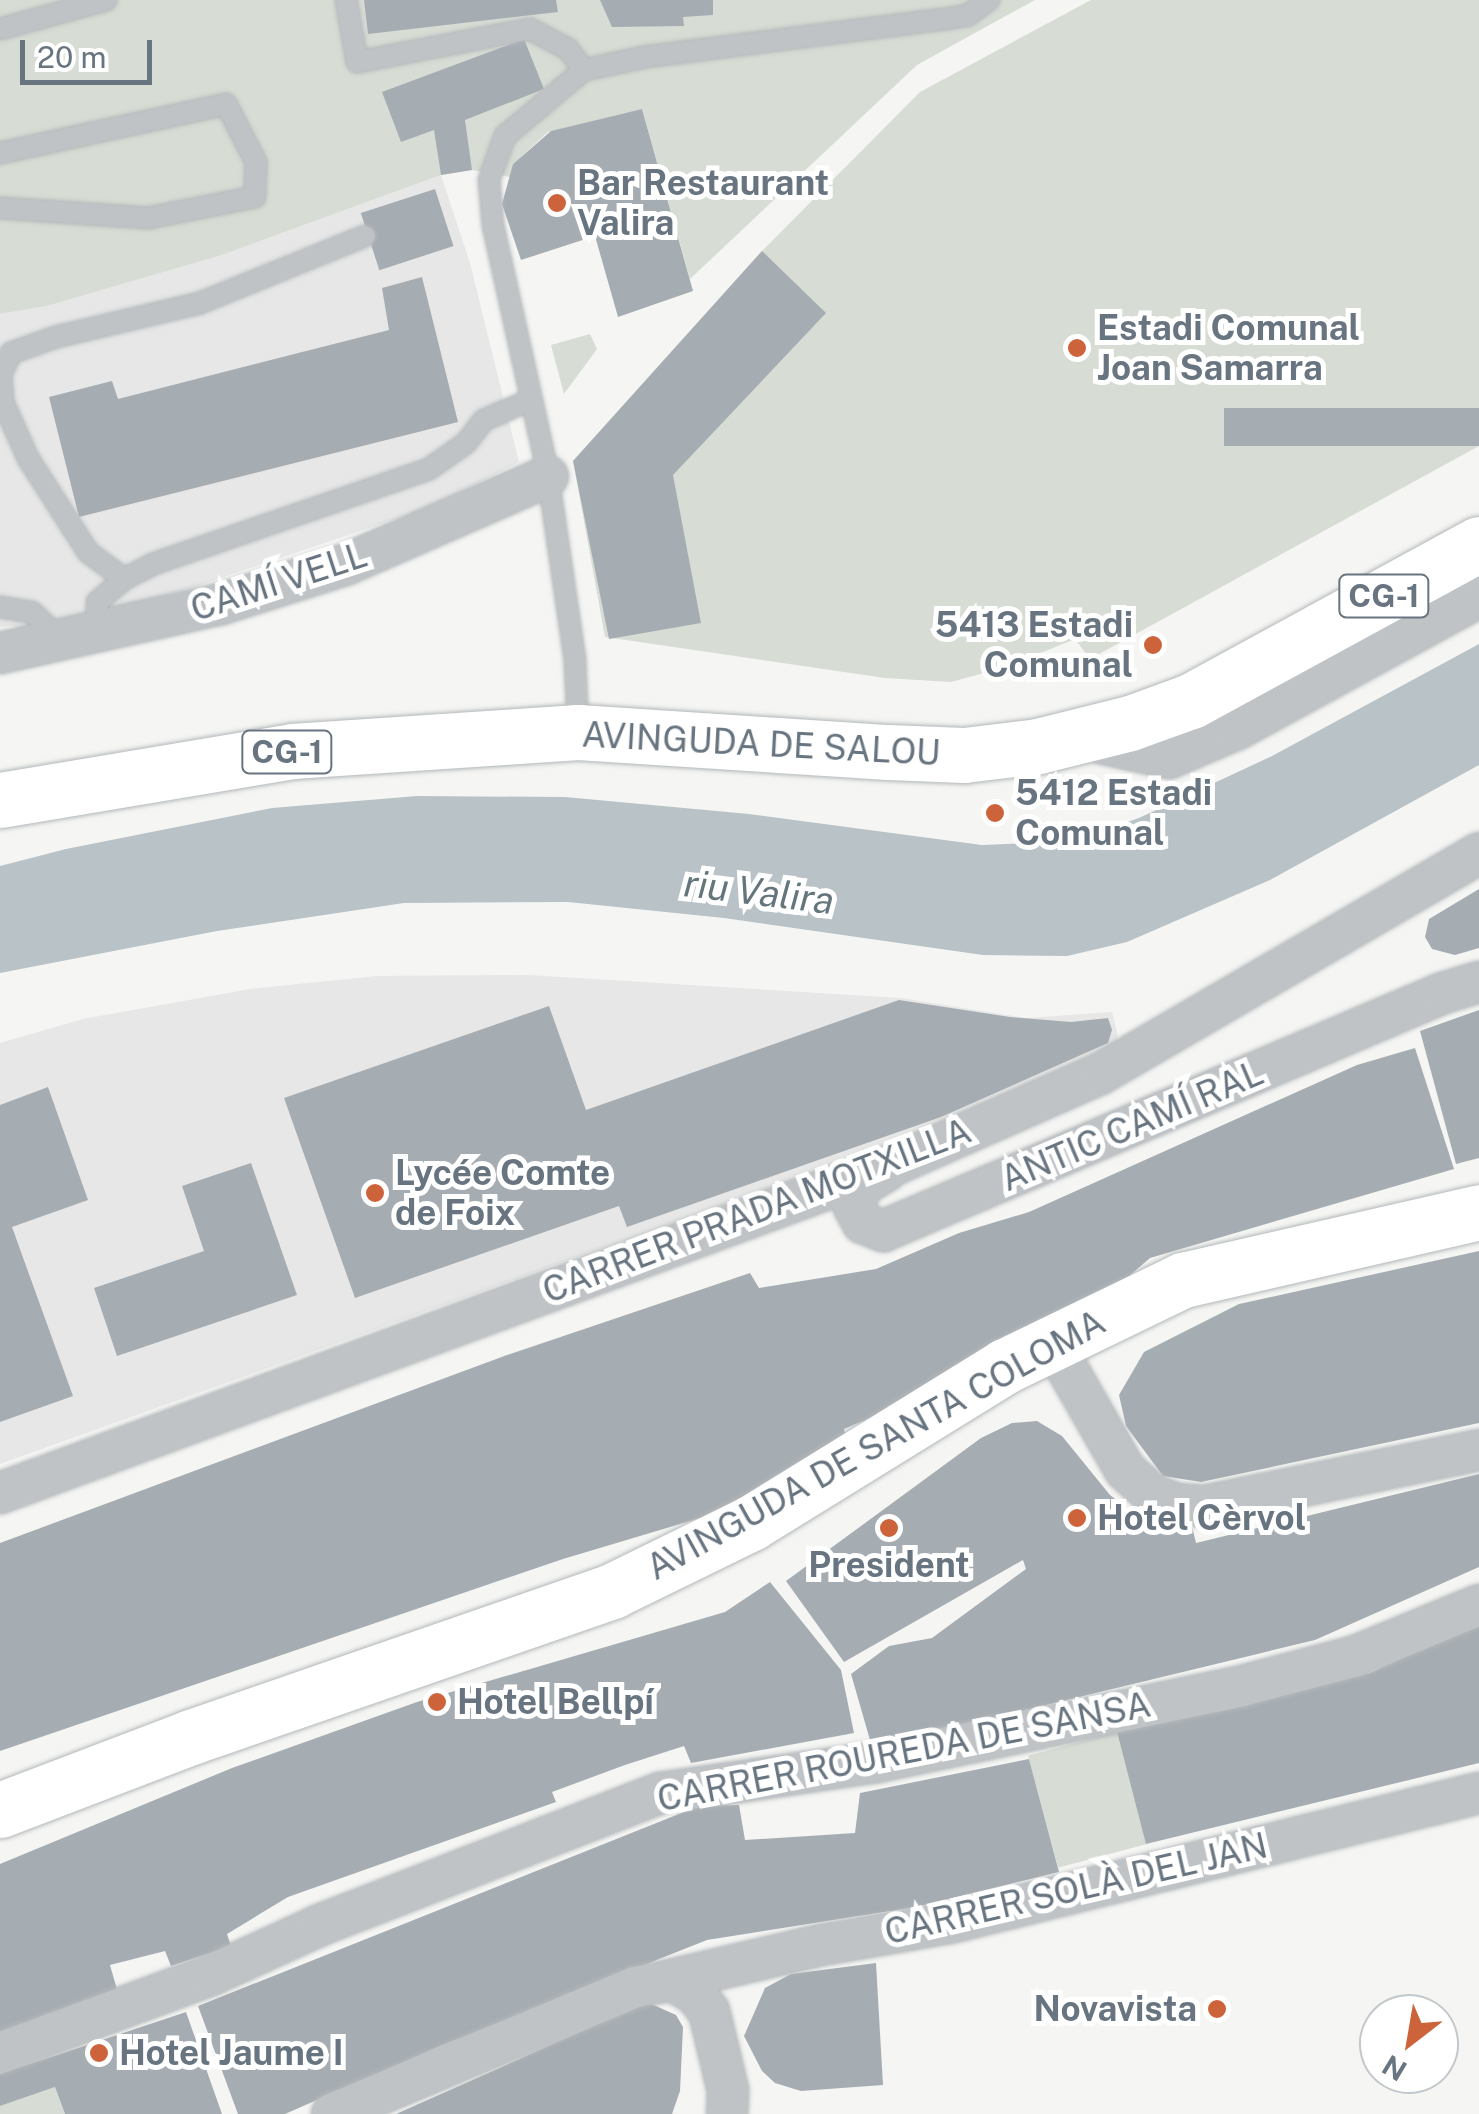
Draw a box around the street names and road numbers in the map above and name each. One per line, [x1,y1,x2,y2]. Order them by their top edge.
street label: CAMÍ VELL [185,534,373,630]
road number: CG-1 [1336,569,1432,623]
street label: AVINGUDA DE SALOU [581,714,941,774]
road number: CG-1 [240,725,334,779]
street label: ANTIC CAMÍ RAL [994,1052,1270,1200]
street label: CARRER PRADA MOTXILLA [537,1110,977,1312]
street label: AVINGUDA DE SANTA COLOMA [639,1301,1113,1589]
street label: CARRER ROUREDA DE SANSA [654,1684,1154,1820]
street label: CARRER SOLÀ DEL JAN [881,1825,1271,1953]

